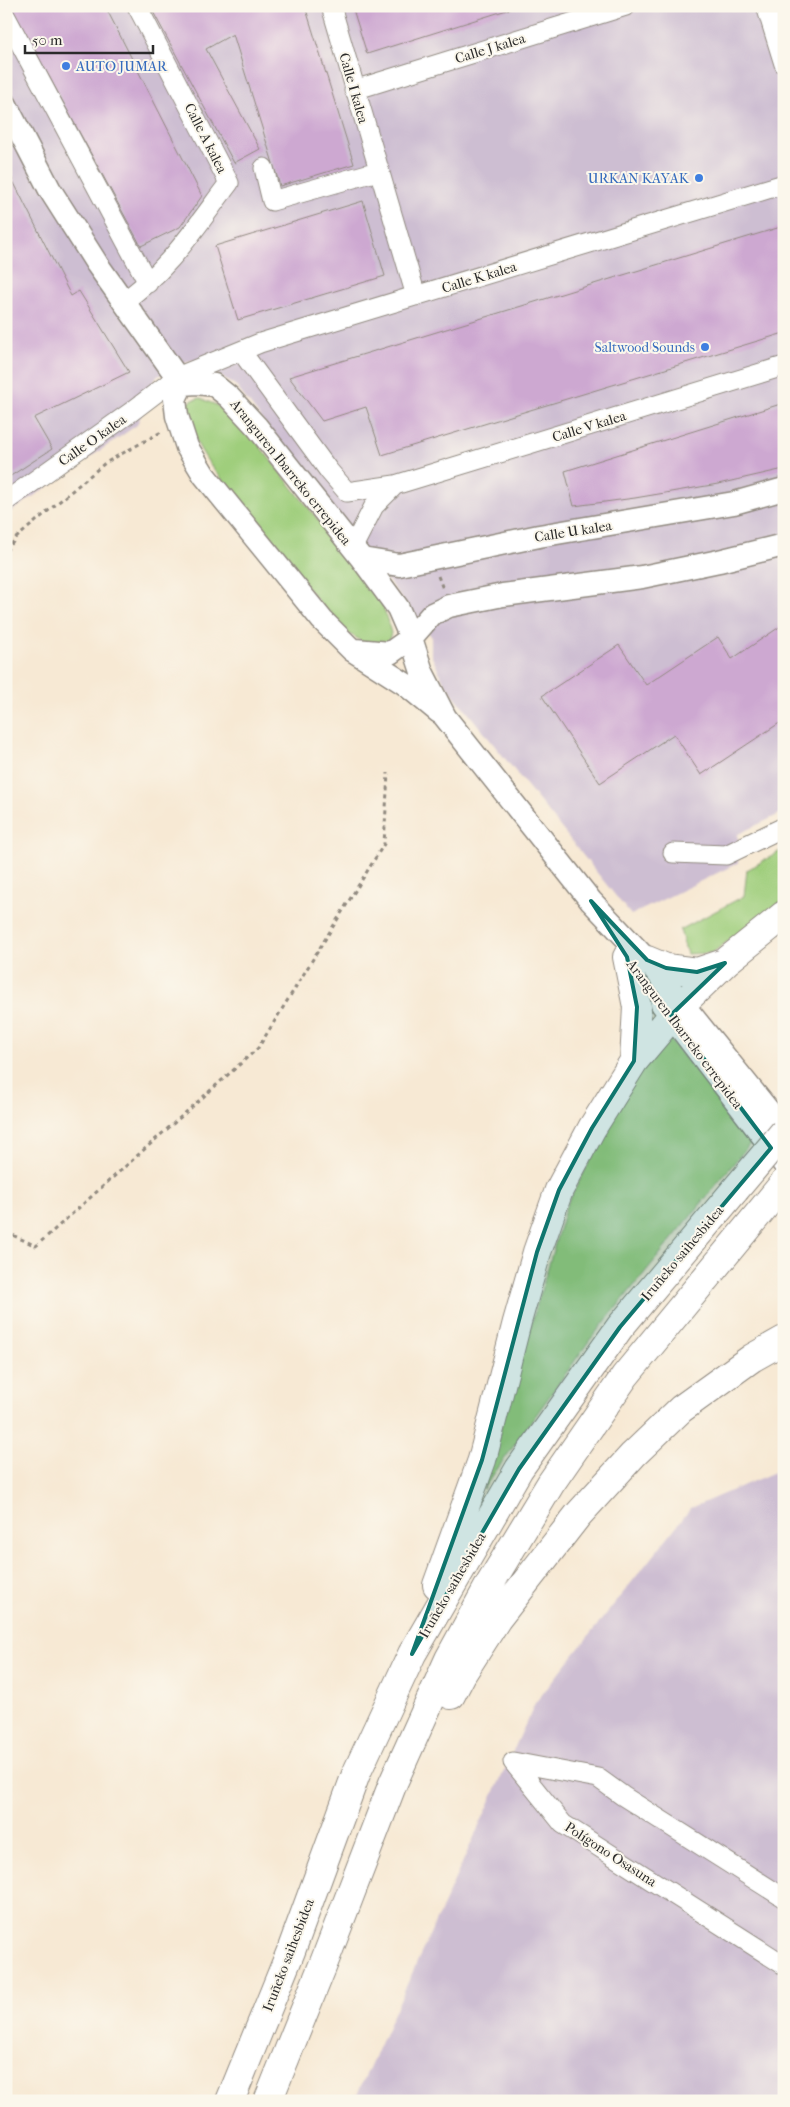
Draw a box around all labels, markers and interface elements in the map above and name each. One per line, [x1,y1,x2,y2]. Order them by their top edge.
scale bar [25,22,152,54]
street label: Calle J kalea [453,30,528,67]
text: 50 m [32,31,63,49]
street label: Calle I kalea [335,51,372,126]
place label: AUTO JUMAR [75,58,168,75]
marker: AUTO JUMAR [60,60,72,72]
street label: Calle A kalea [181,100,231,177]
place label: URKAN KAYAK [588,170,690,187]
marker: URKAN KAYAK [693,172,705,184]
street label: Calle K kalea [440,258,519,297]
place label: Saltwood Sounds [595,339,695,356]
marker: Saltwood Sounds [699,341,711,353]
street label: Aranguren Ibarreko errepidea [226,395,355,549]
street label: Calle V kalea [550,407,629,446]
street label: Calle O kalea [55,411,130,470]
street label: Calle U kalea [533,517,614,546]
street label: Aranguren Ibarreko errepidea [622,955,747,1113]
street label: Iruñeko saihesbidea [638,1202,728,1305]
street label: Iruñeko saihesbidea [415,1529,490,1641]
street label: Polígono Osasuna [562,1818,660,1891]
street label: Iruñeko saihesbidea [259,1896,318,2014]

